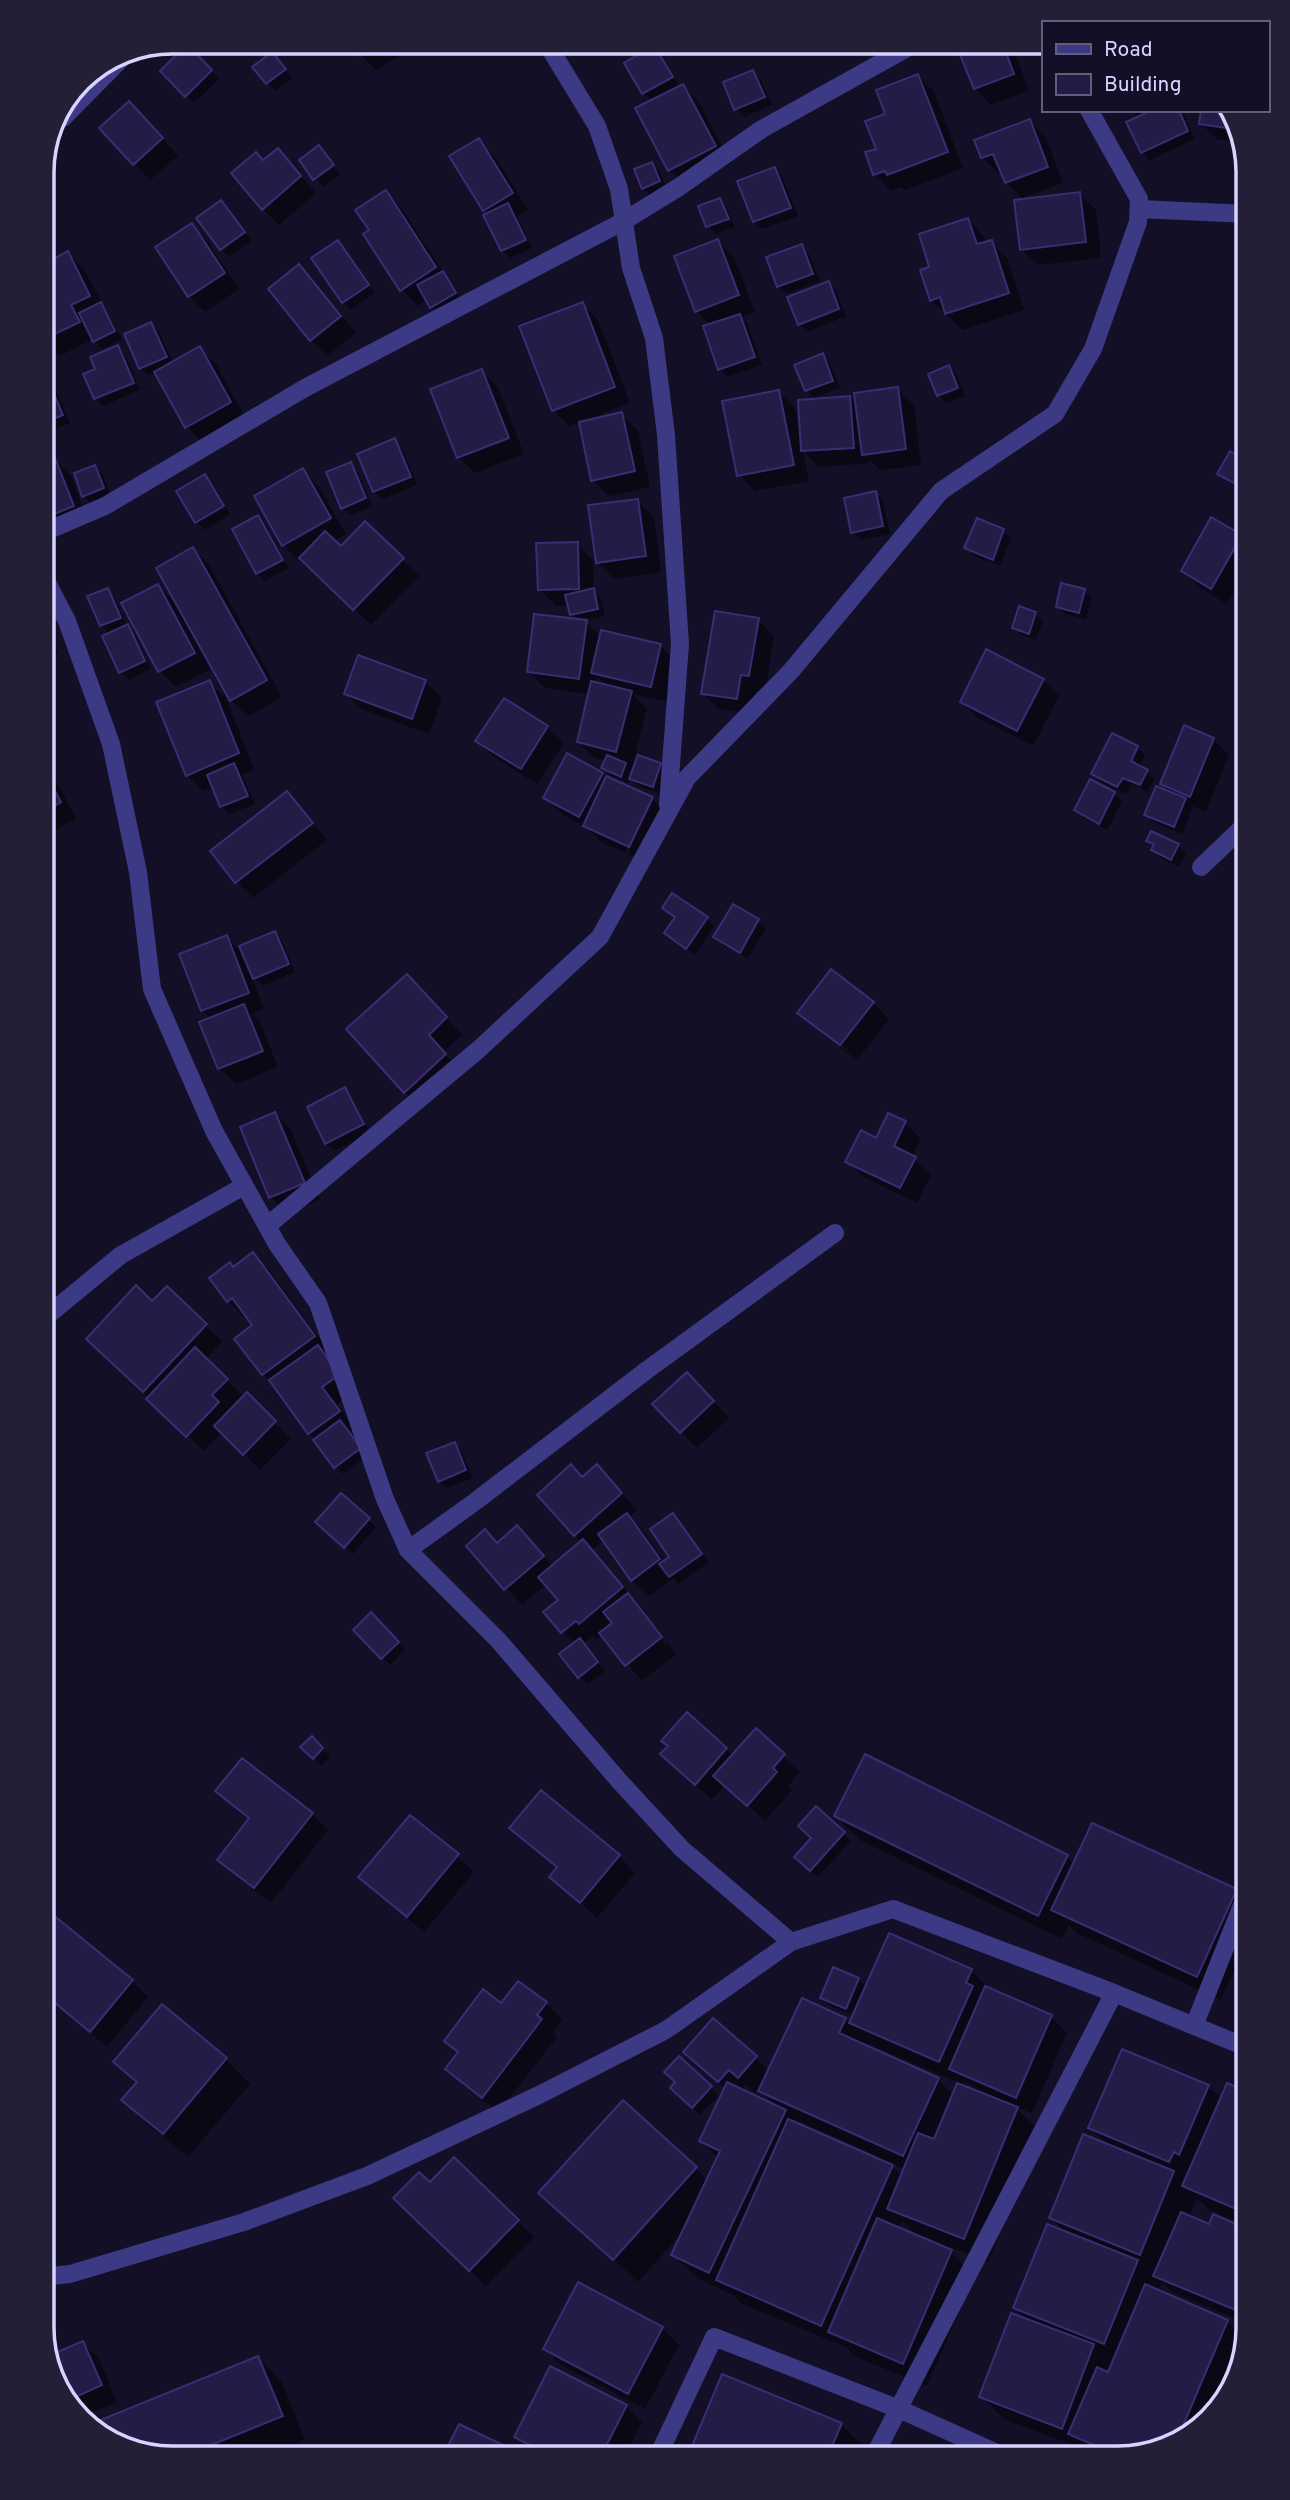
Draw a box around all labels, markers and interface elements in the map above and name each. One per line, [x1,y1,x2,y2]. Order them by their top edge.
legend [1042,21,1269,112]
text: Road [1104,37,1153,64]
text: Building [1104,72,1182,99]

